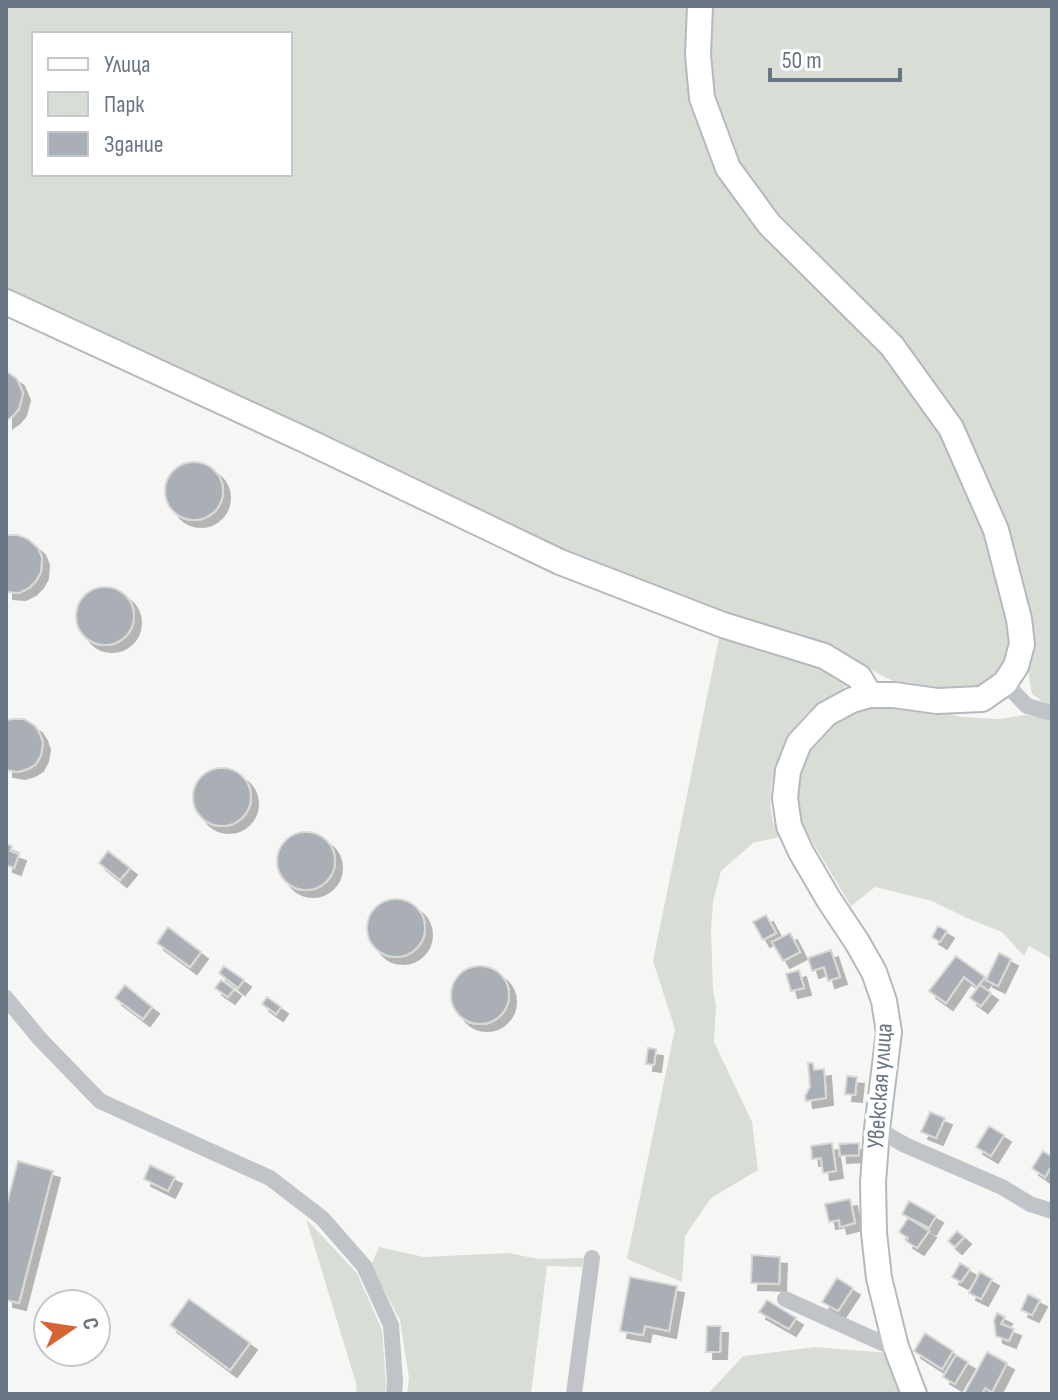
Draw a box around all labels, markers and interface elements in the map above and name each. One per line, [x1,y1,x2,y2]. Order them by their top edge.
legend [32,32,292,176]
scale bar [770,32,900,82]
text: 50 m [782,46,822,75]
text: Улица [104,50,150,79]
text: Парк [104,90,145,119]
text: Здание [104,130,163,159]
street label: Увекская улица [861,1022,899,1150]
north arrow [32,1288,112,1368]
text: С [76,1315,104,1332]

